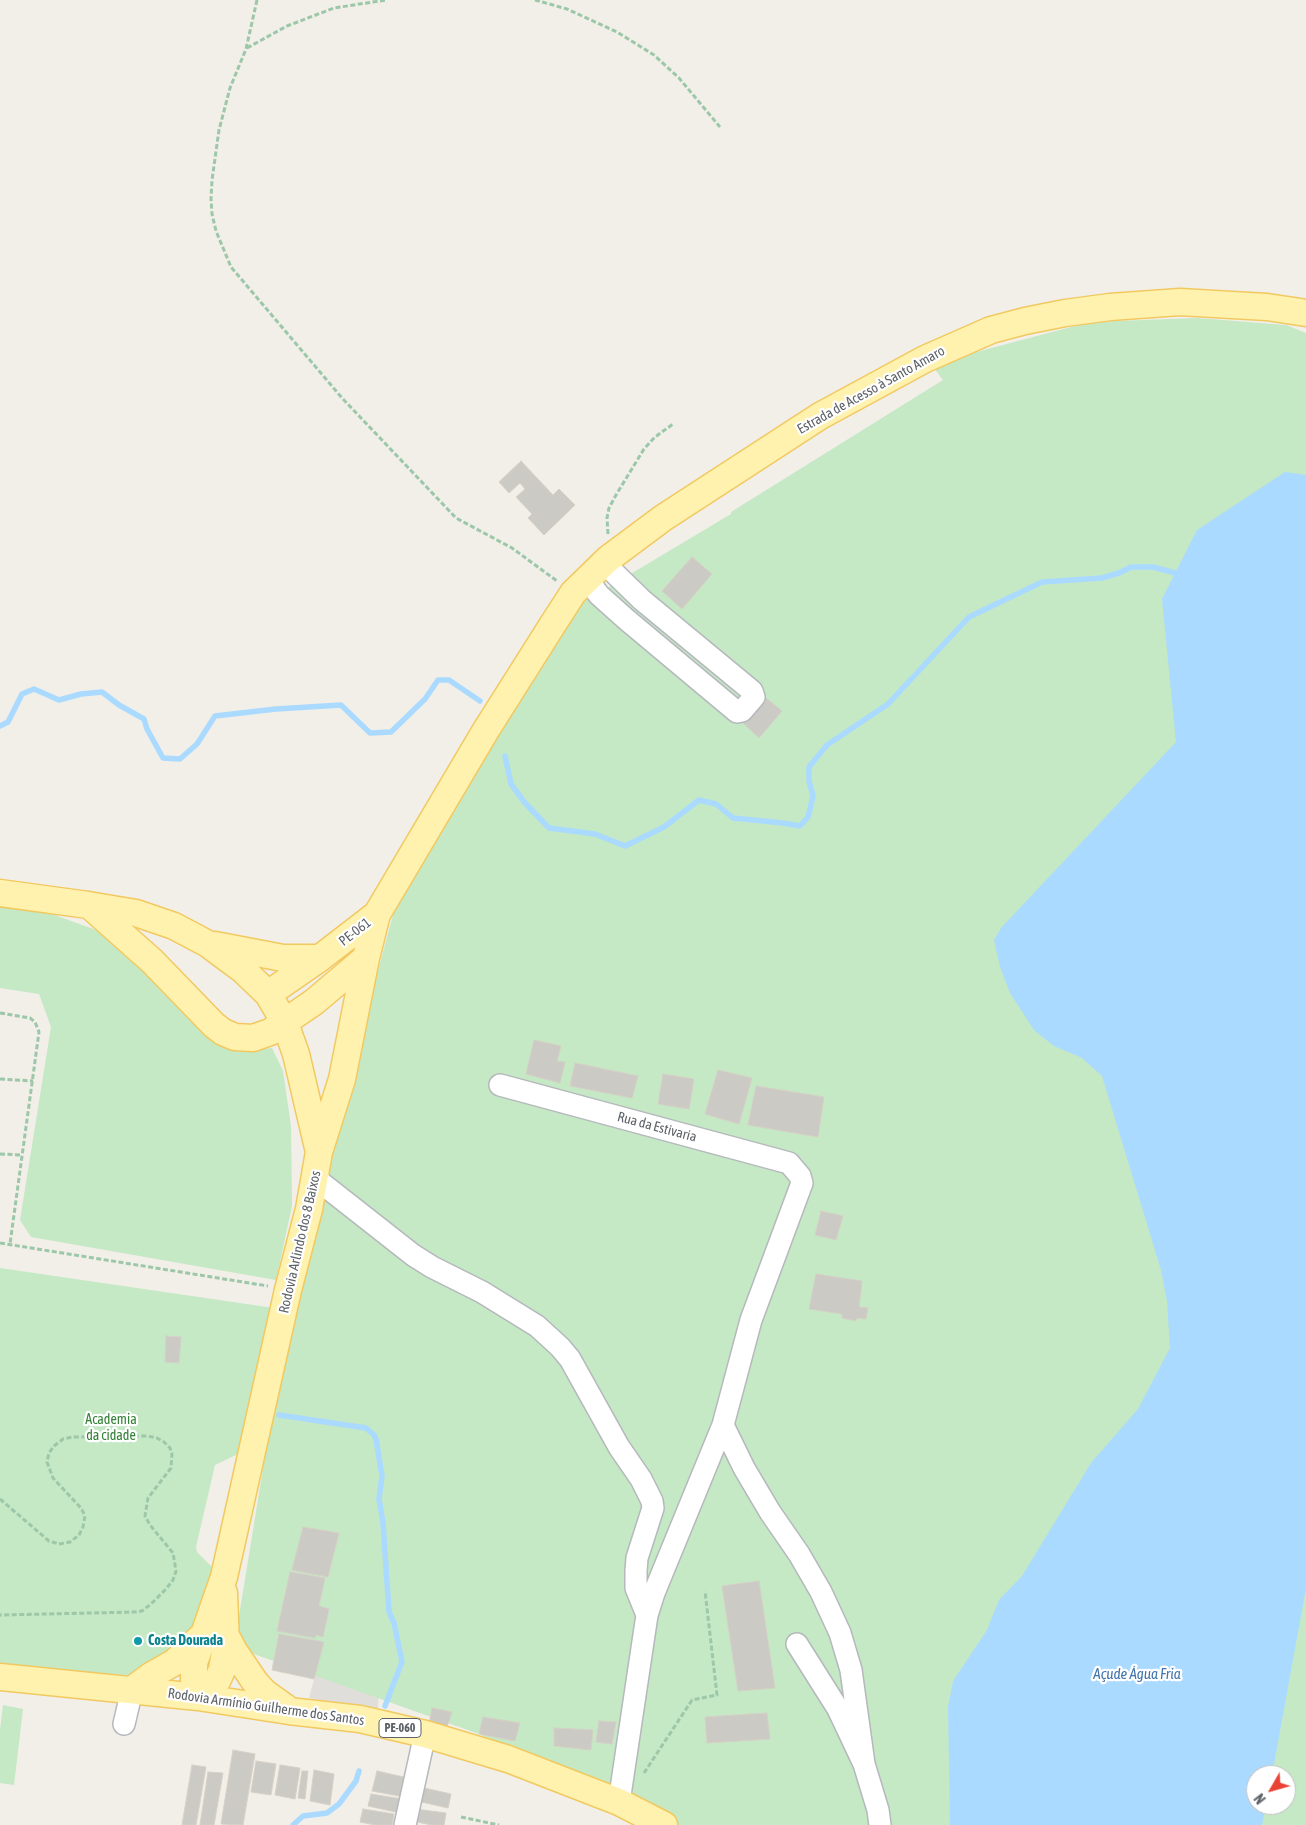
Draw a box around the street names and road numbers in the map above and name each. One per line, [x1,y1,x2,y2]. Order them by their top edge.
street label: Estrada de Acesso à Santo Amaro [794,342,948,438]
street label: PE-061 [336,914,374,950]
street label: Rua da Estivaria [616,1108,698,1146]
street label: Rodovia Arlindo dos 8 Baixos [275,1169,325,1315]
street label: Rodovia Armínio Guilherme dos Santos [167,1685,365,1729]
road number: PE-060 [379,1719,421,1738]

